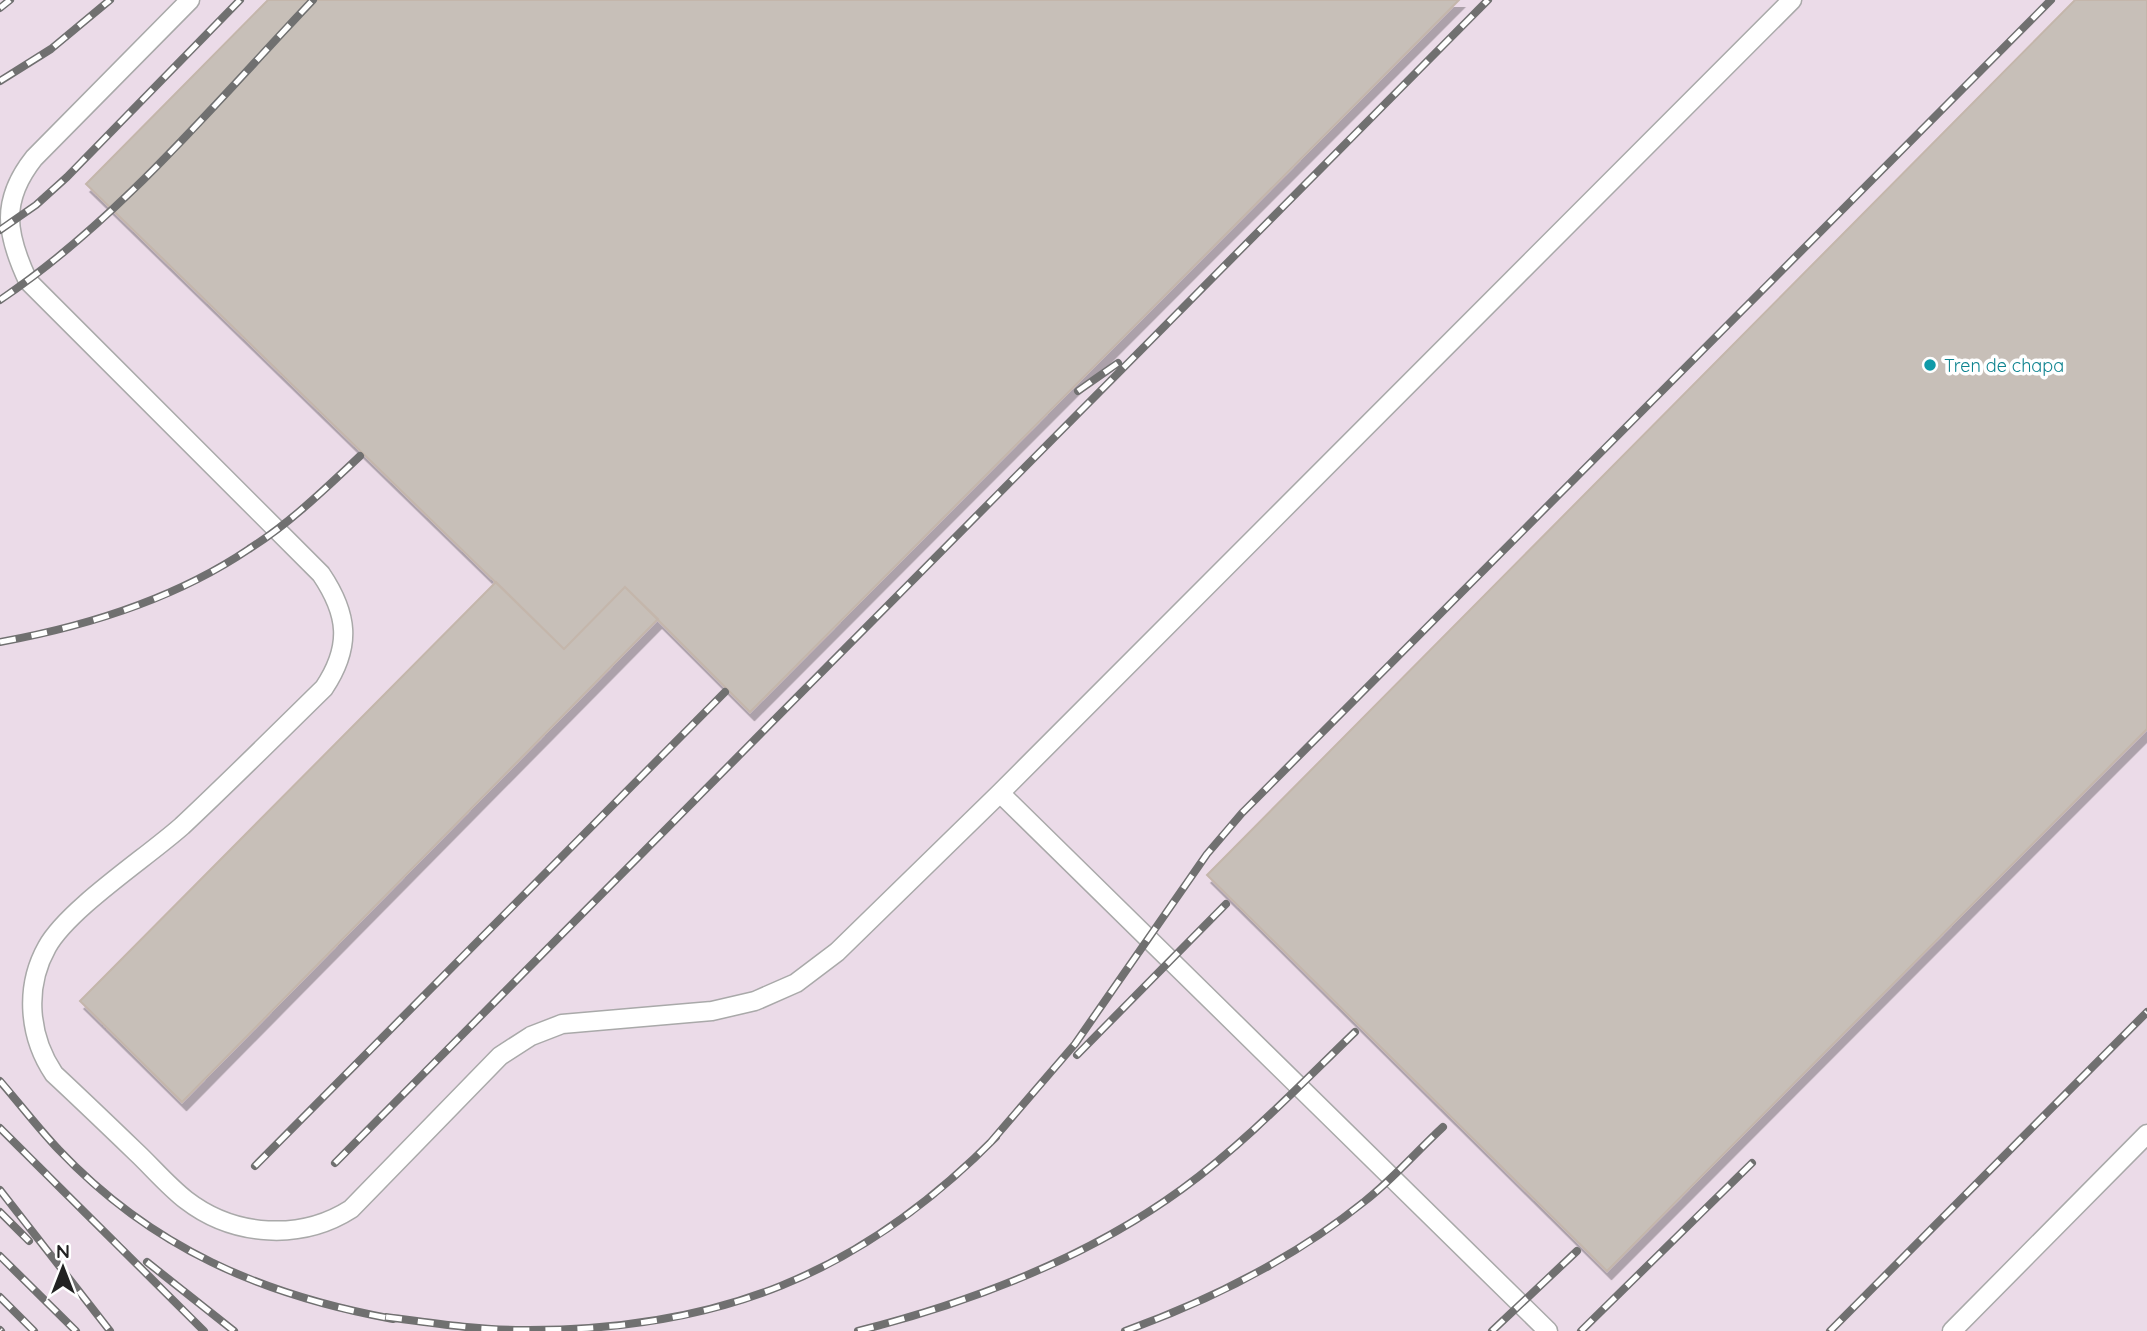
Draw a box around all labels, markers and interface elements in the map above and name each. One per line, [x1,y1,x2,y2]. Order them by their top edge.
place label: Tren de chapa [1944,354,2064,377]
marker: Tren de chapa [1922,357,1938,373]
north arrow [28,1233,98,1303]
text: N [56,1239,70,1263]

